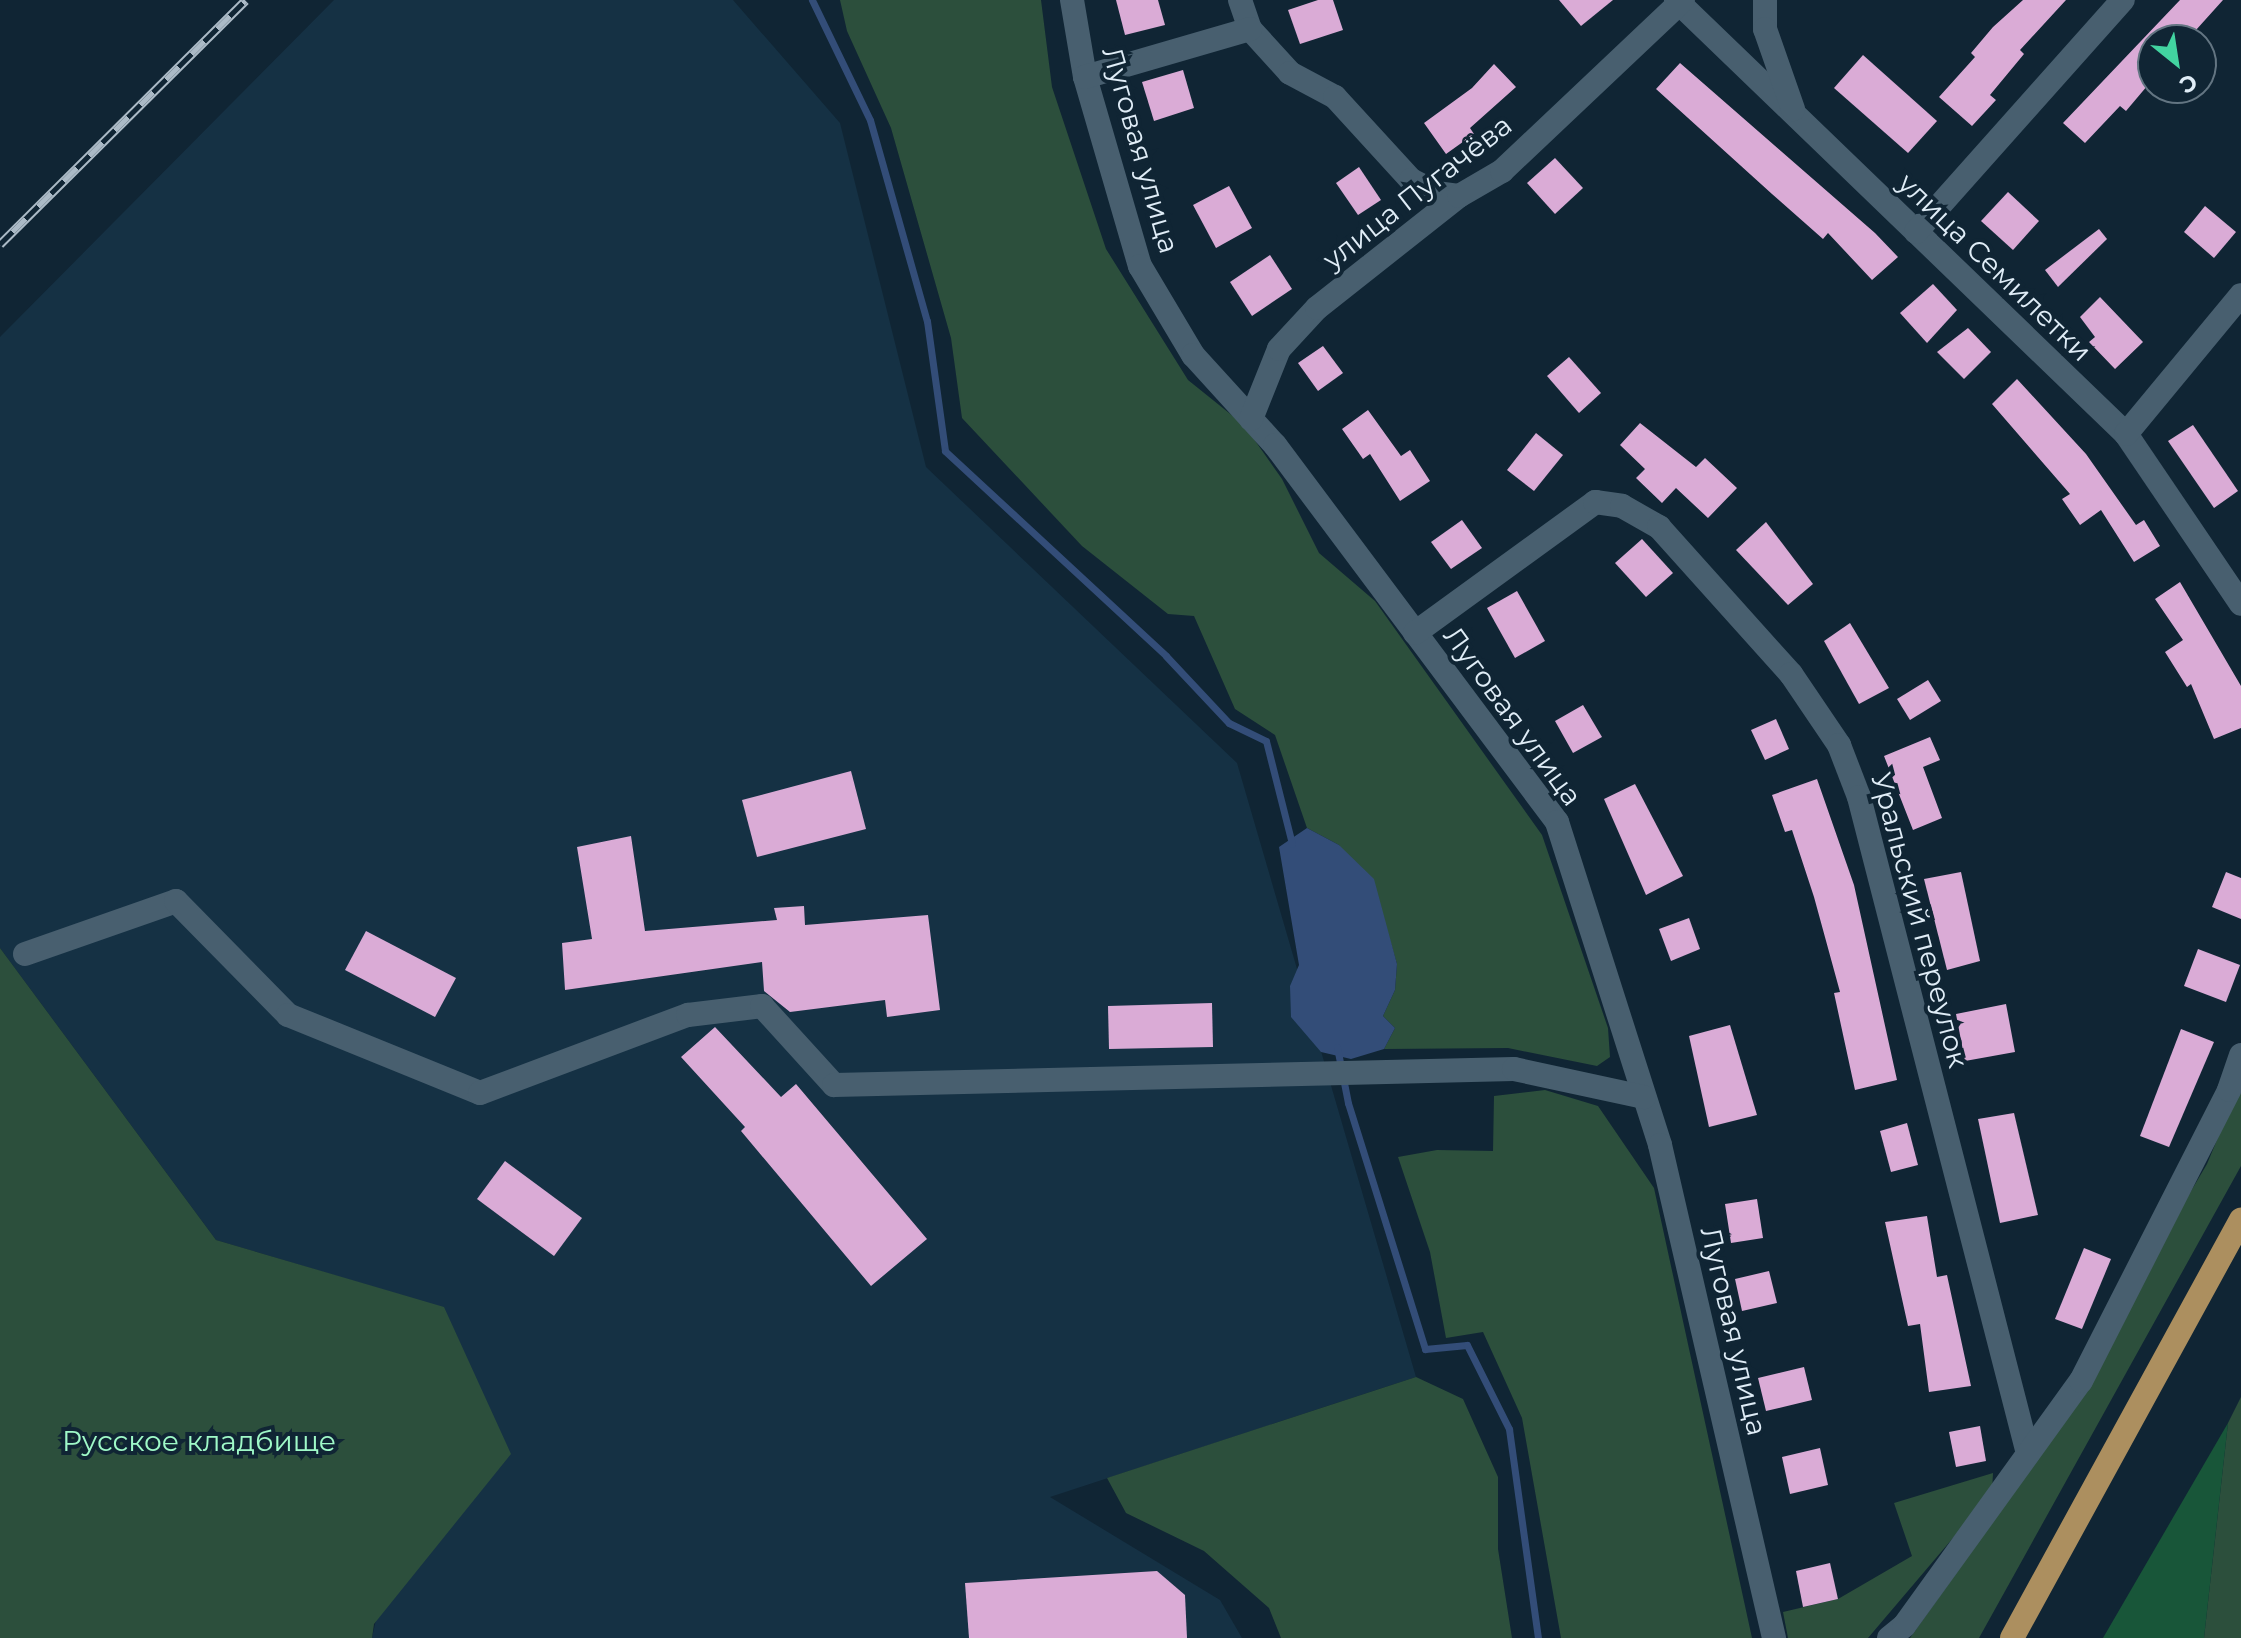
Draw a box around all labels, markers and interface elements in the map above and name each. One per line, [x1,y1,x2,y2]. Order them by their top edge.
north arrow [2137,24,2217,104]
street label: Луговая улица [1095,43,1187,257]
text: С [2175,68,2202,99]
street label: улица Пугачёва [1316,108,1518,276]
street label: улица Семилетки [1891,166,2099,368]
street label: Луговая улица [1437,620,1589,812]
street label: Уральский переулок [1864,769,1976,1071]
street label: Луговая улица [1694,1223,1774,1439]
park label: Русское кладбище [62,1424,336,1458]

